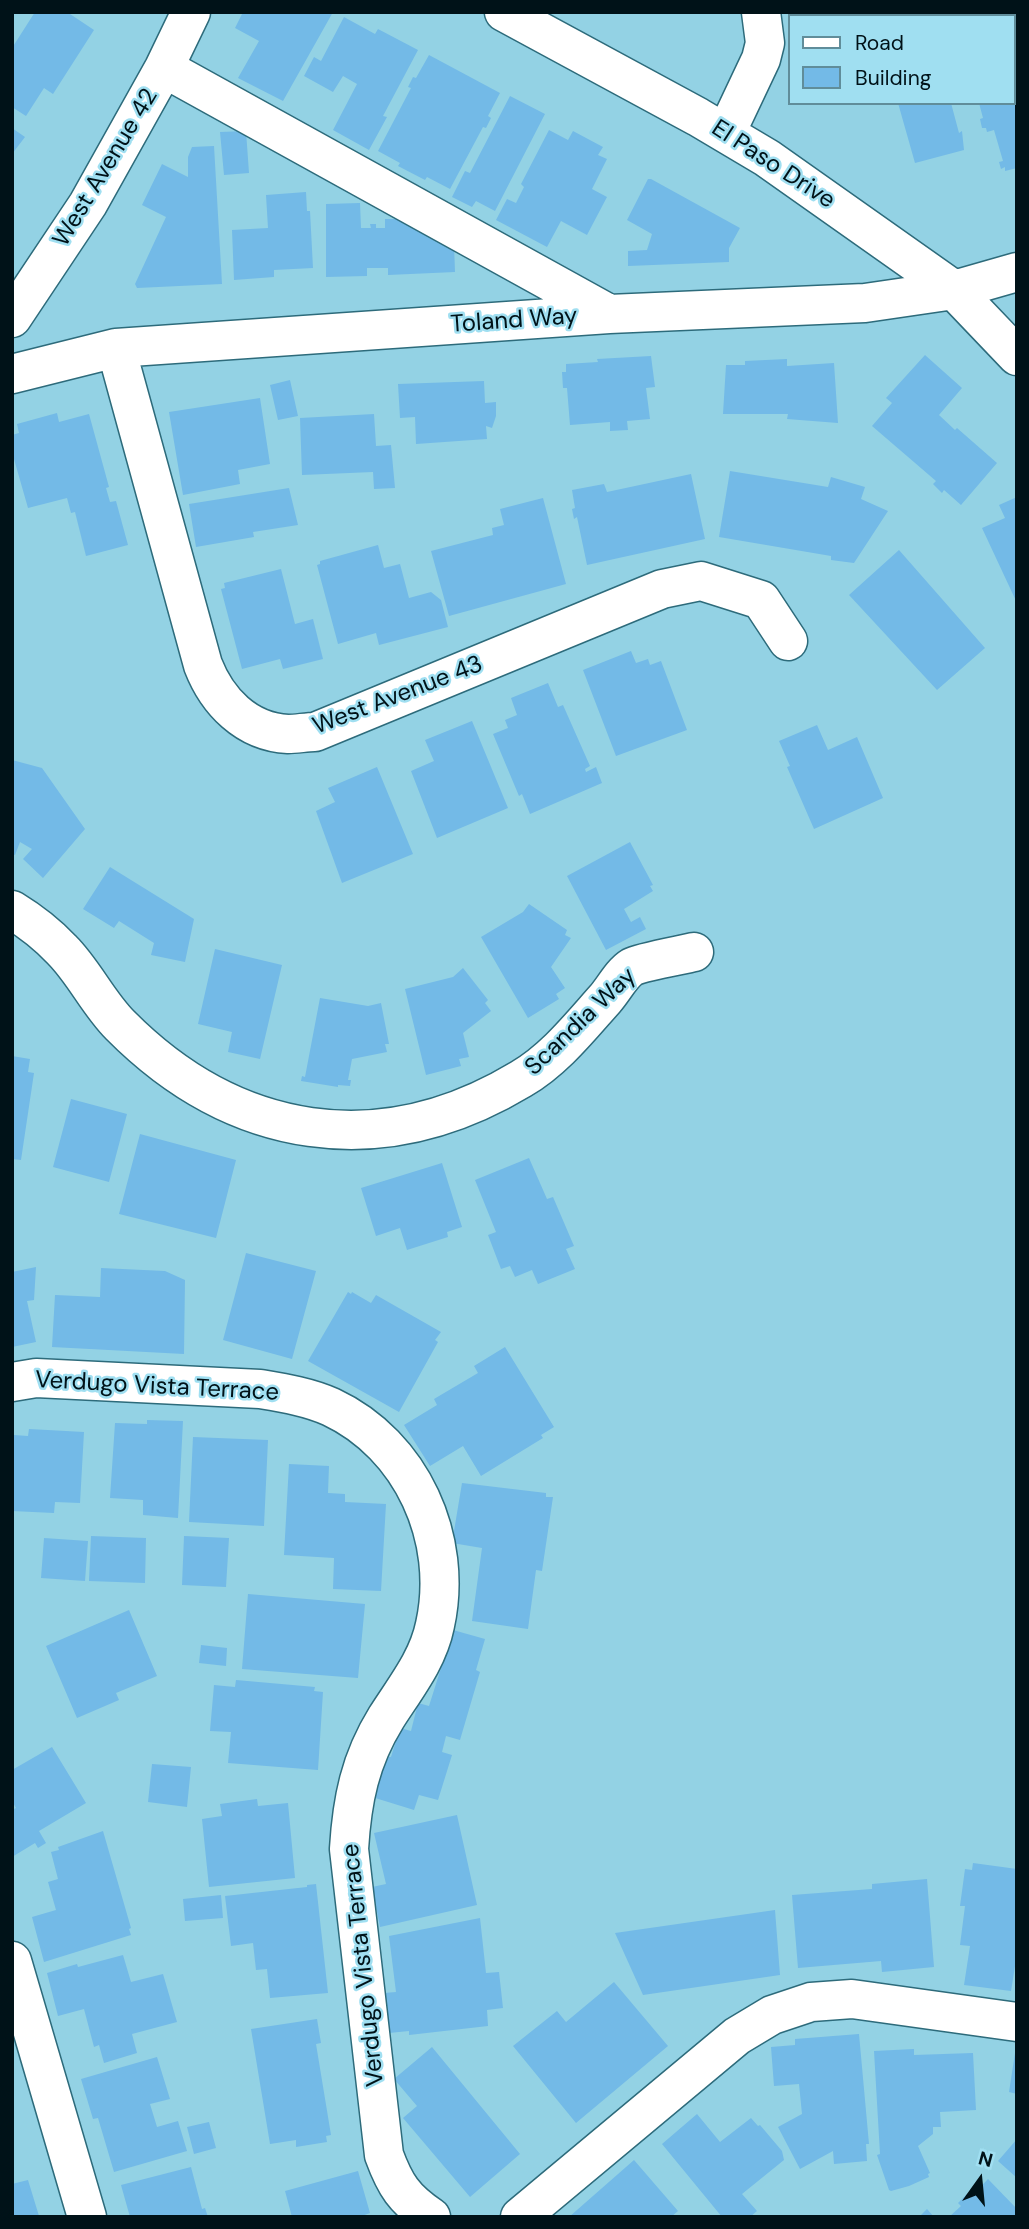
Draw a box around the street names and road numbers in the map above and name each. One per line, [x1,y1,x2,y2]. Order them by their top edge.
street label: West Avenue 42 [47,84,165,252]
street label: El Paso Drive [706,114,840,216]
street label: Toland Way [450,302,578,340]
street label: West Avenue 43 [309,650,487,742]
street label: Scandia Way [520,962,642,1082]
street label: Verdugo Vista Terrace [34,1366,280,1408]
street label: Verdugo Vista Terrace [337,1842,391,2088]

